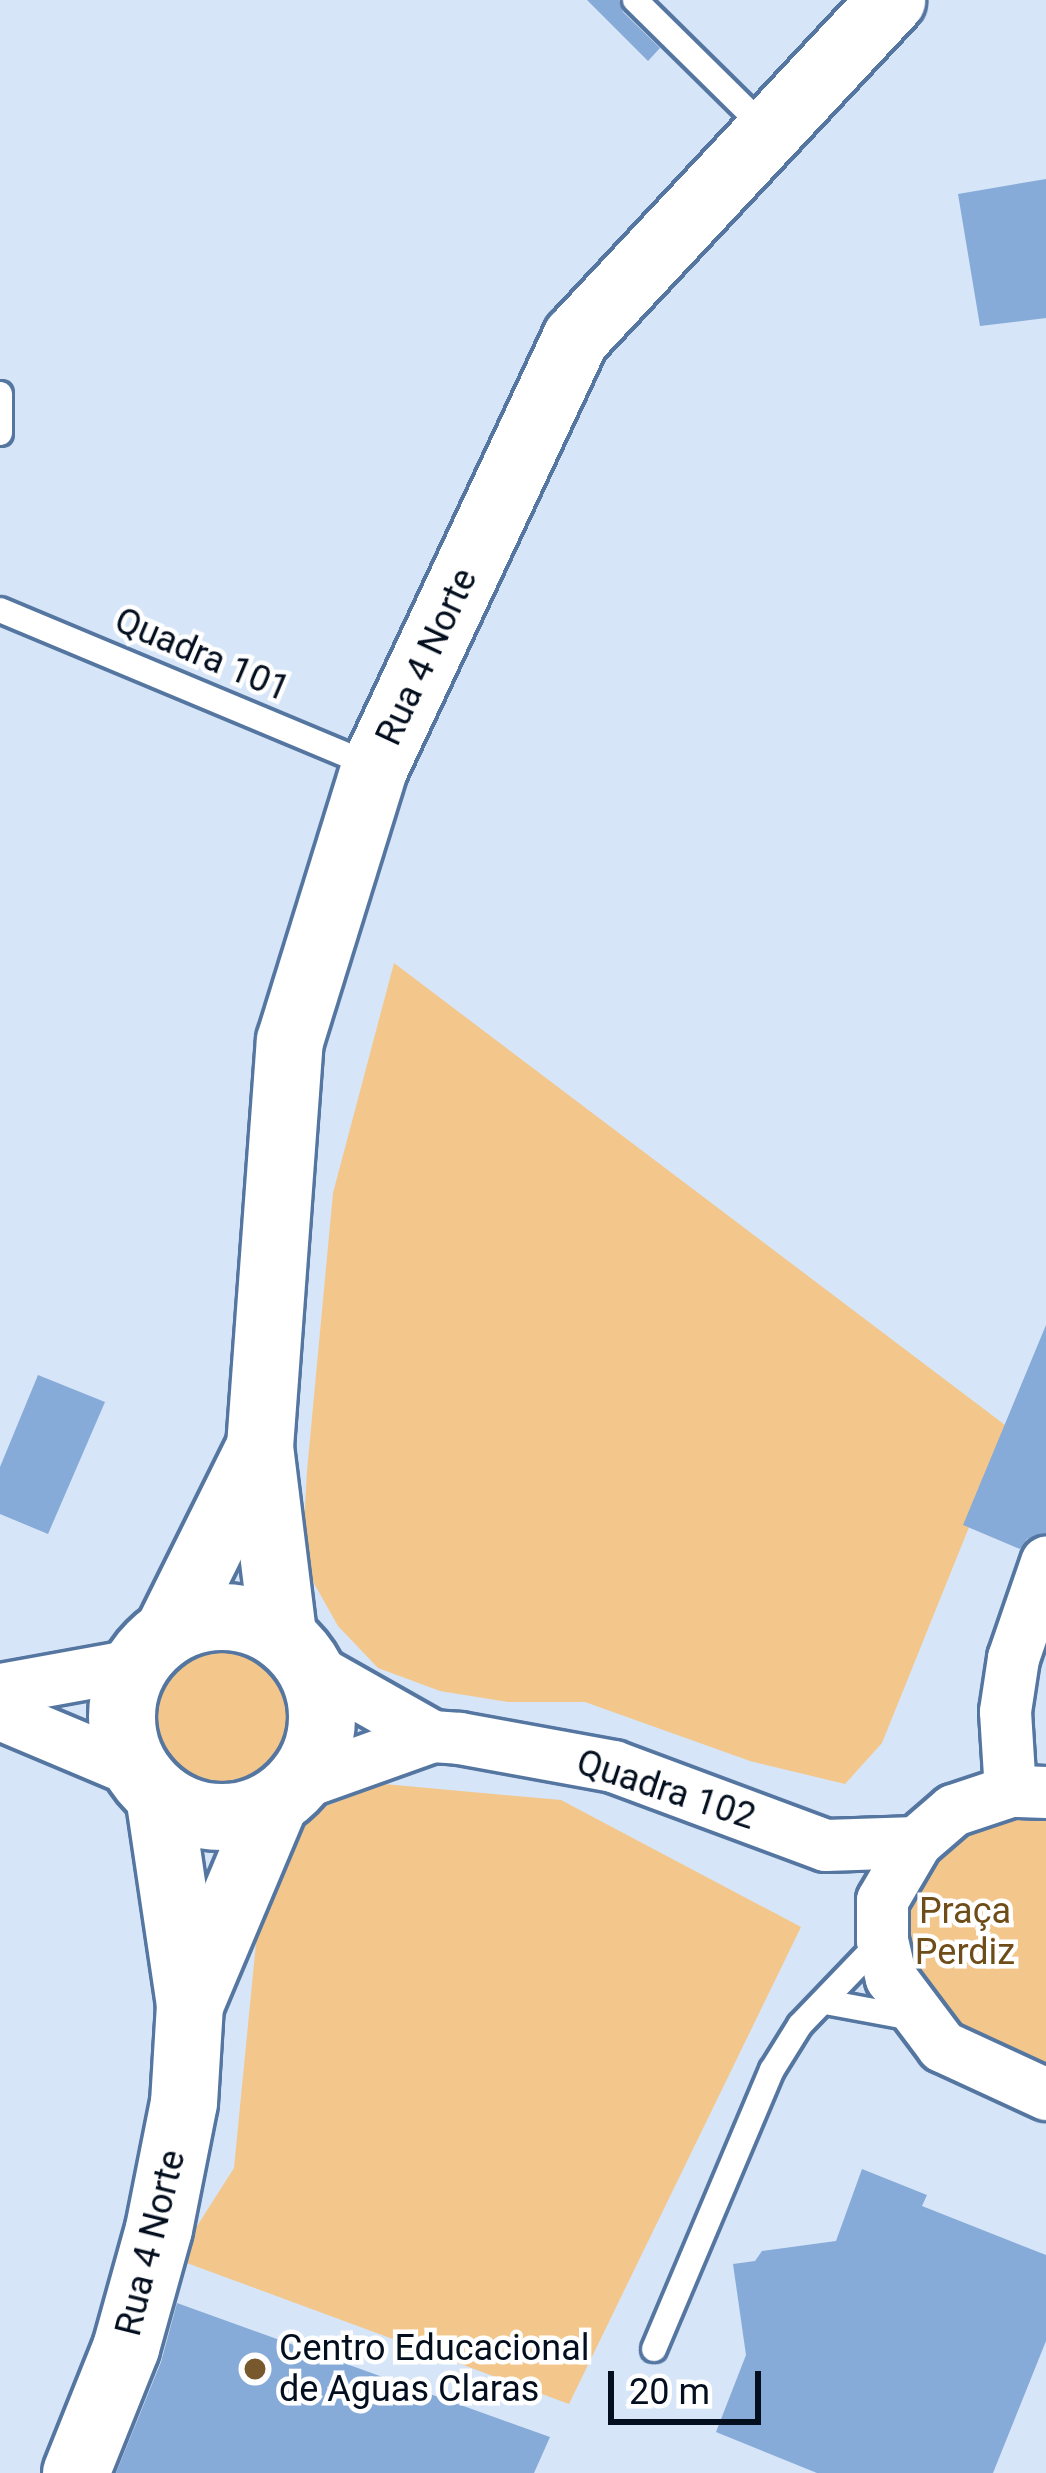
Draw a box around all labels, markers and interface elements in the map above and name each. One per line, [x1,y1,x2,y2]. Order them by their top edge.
street label: Rua 4 Norte [367,562,487,752]
street label: Quadra 101 [108,599,296,711]
street label: Quadra 102 [571,1741,761,1839]
park label: Praça Perdiz [915,1889,1015,1974]
street label: Rua 4 Norte [107,2146,195,2340]
place label: Centro Educacional de Aguas Claras [279,2326,590,2411]
scale bar [614,2347,767,2421]
marker: Centro Educacional de Aguas Claras [242,2356,268,2382]
text: 20 m [629,2371,710,2413]

